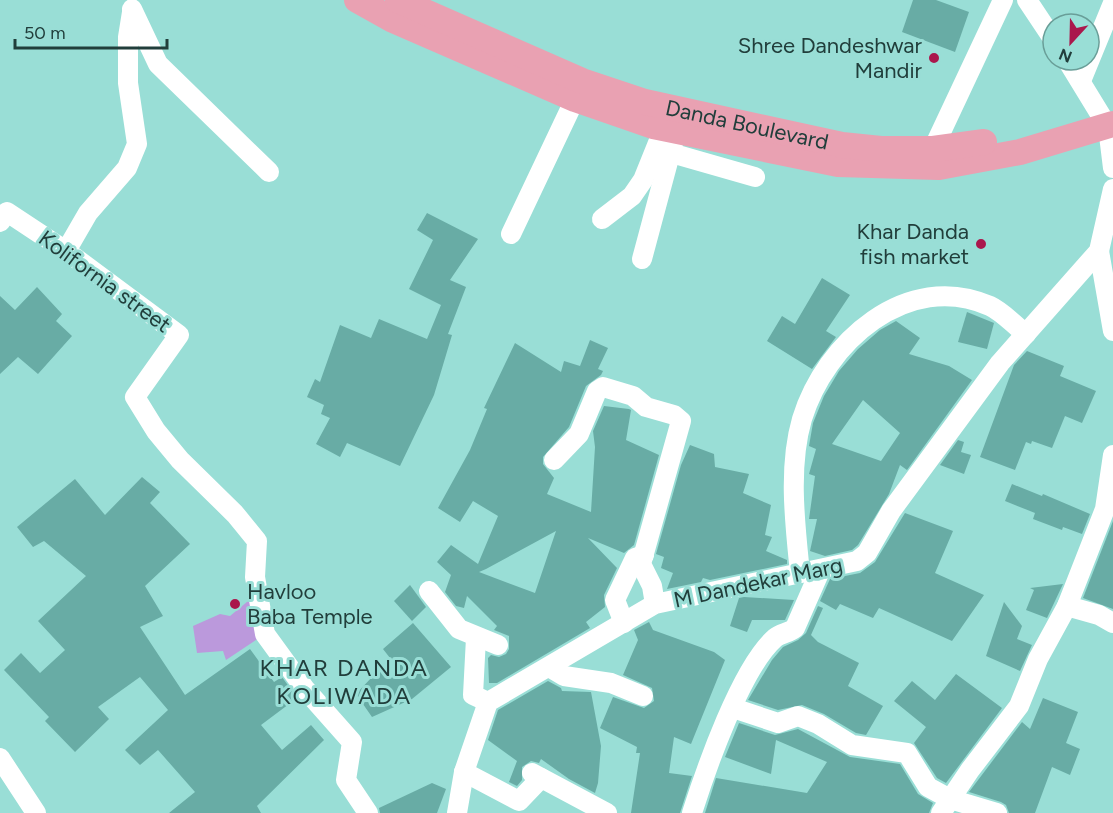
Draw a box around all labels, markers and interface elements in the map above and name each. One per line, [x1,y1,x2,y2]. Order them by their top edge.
scale bar [15,12,166,50]
north arrow [1041,12,1101,72]
text: 50 m [24,22,66,44]
place label: Shree Dandeshwar Mandir [738,32,923,84]
text: N [1056,44,1075,67]
marker: Shree Dandeshwar Mandir [927,51,941,65]
street label: Danda Boulevard [663,94,831,156]
place label: Khar Danda fish market [856,218,969,270]
street label: Kolifornia street [33,224,176,338]
marker: Khar Danda fish market [974,237,988,251]
street label: M Dandekar Marg [671,551,845,614]
place label: Havloo Baba Temple [247,578,373,630]
marker: Havloo Baba Temple [228,597,242,611]
district label: KHAR DANDA KOLIWADA [260,653,428,710]

